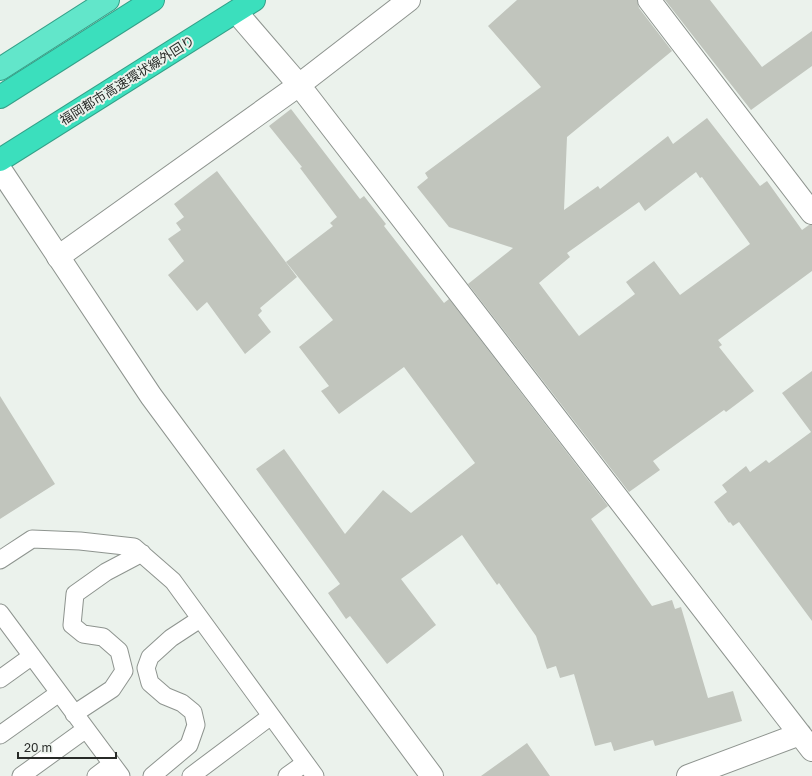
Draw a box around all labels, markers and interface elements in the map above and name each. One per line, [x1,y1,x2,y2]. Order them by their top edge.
street label: 福岡都市高速環状線外回り [57,32,197,128]
scale bar [18,734,116,760]
text: 20 m [24,740,52,755]

